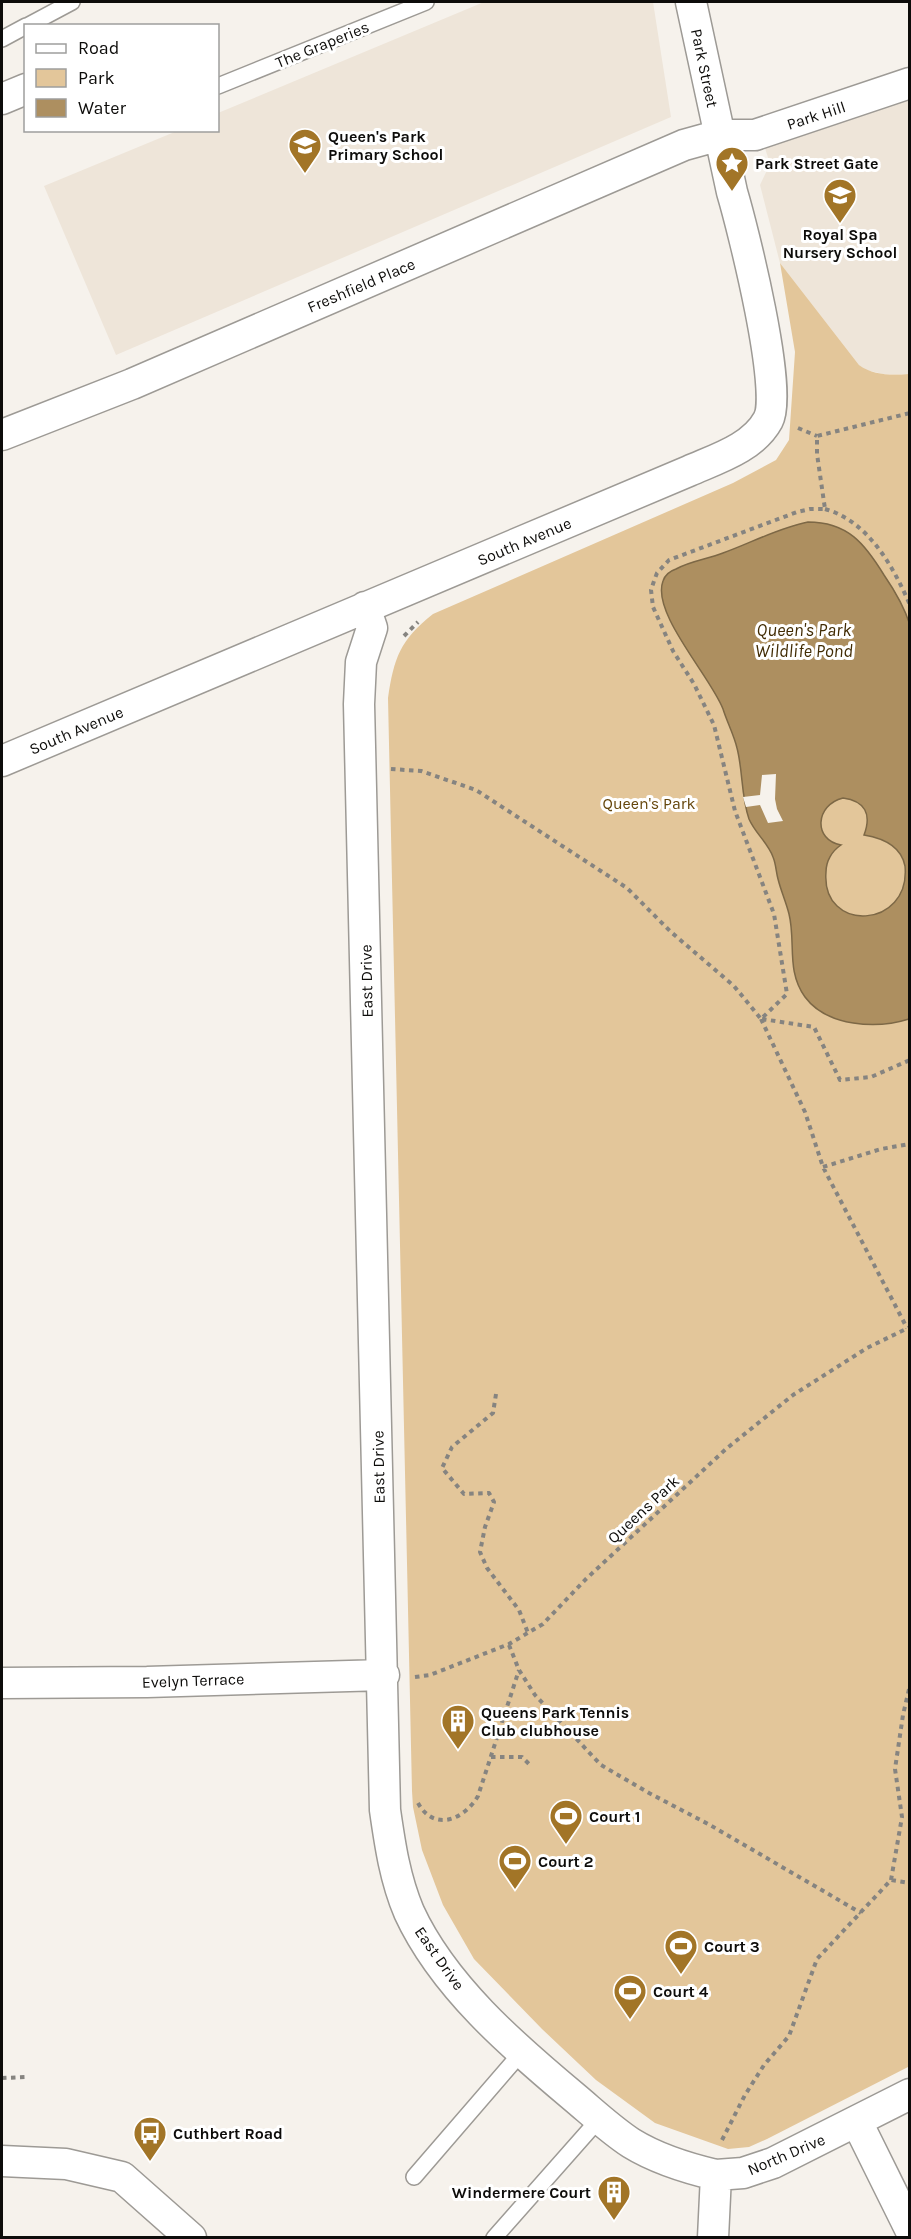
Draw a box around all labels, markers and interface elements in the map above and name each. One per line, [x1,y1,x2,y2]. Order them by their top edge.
street label: The Graperies [273,17,372,72]
legend [24,24,219,132]
street label: Park Street [687,27,722,109]
text: Road [78,37,119,59]
text: Park [78,67,115,89]
text: Water [78,97,126,119]
street label: Park Hill [784,97,848,134]
school or university icon: Queen's Park Primary School [287,127,323,174]
place label: Queen's Park Primary School [328,127,443,164]
place icon: Park Street Gate [714,145,750,192]
place label: Park Street Gate [755,154,879,173]
school or university icon: Royal Spa Nursery School [822,177,858,224]
place label: Royal Spa Nursery School [783,225,897,262]
street label: Freshfield Place [304,254,418,317]
street label: South Avenue [474,513,574,570]
water label: Queen's Park Wildlife Pond [755,619,853,662]
street label: South Avenue [26,702,126,759]
park label: Queen's Park [602,794,696,813]
street label: East Drive [356,944,377,1018]
street label: East Drive [368,1430,389,1504]
street label: Queens Park [604,1471,683,1547]
street label: Evelyn Terrace [141,1669,245,1692]
building icon: Queens Park Tennis Club clubhouse [440,1703,476,1750]
place label: Queens Park Tennis Club clubhouse [481,1703,629,1740]
sports icon: Court 1 [548,1798,584,1845]
place label: Court 1 [589,1807,641,1826]
sports icon: Court 2 [497,1843,533,1890]
place label: Court 2 [538,1852,594,1871]
street label: East Drive [411,1923,468,1994]
sports icon: Court 3 [663,1928,699,1975]
place label: Court 3 [704,1937,760,1956]
sports icon: Court 4 [612,1973,648,2020]
place label: Court 4 [653,1982,709,2001]
bus stop icon: Cuthbert Road [132,2115,168,2162]
place label: Cuthbert Road [173,2124,283,2143]
street label: North Drive [745,2130,828,2179]
building icon: Windermere Court [596,2174,632,2221]
place label: Windermere Court [452,2183,591,2202]

